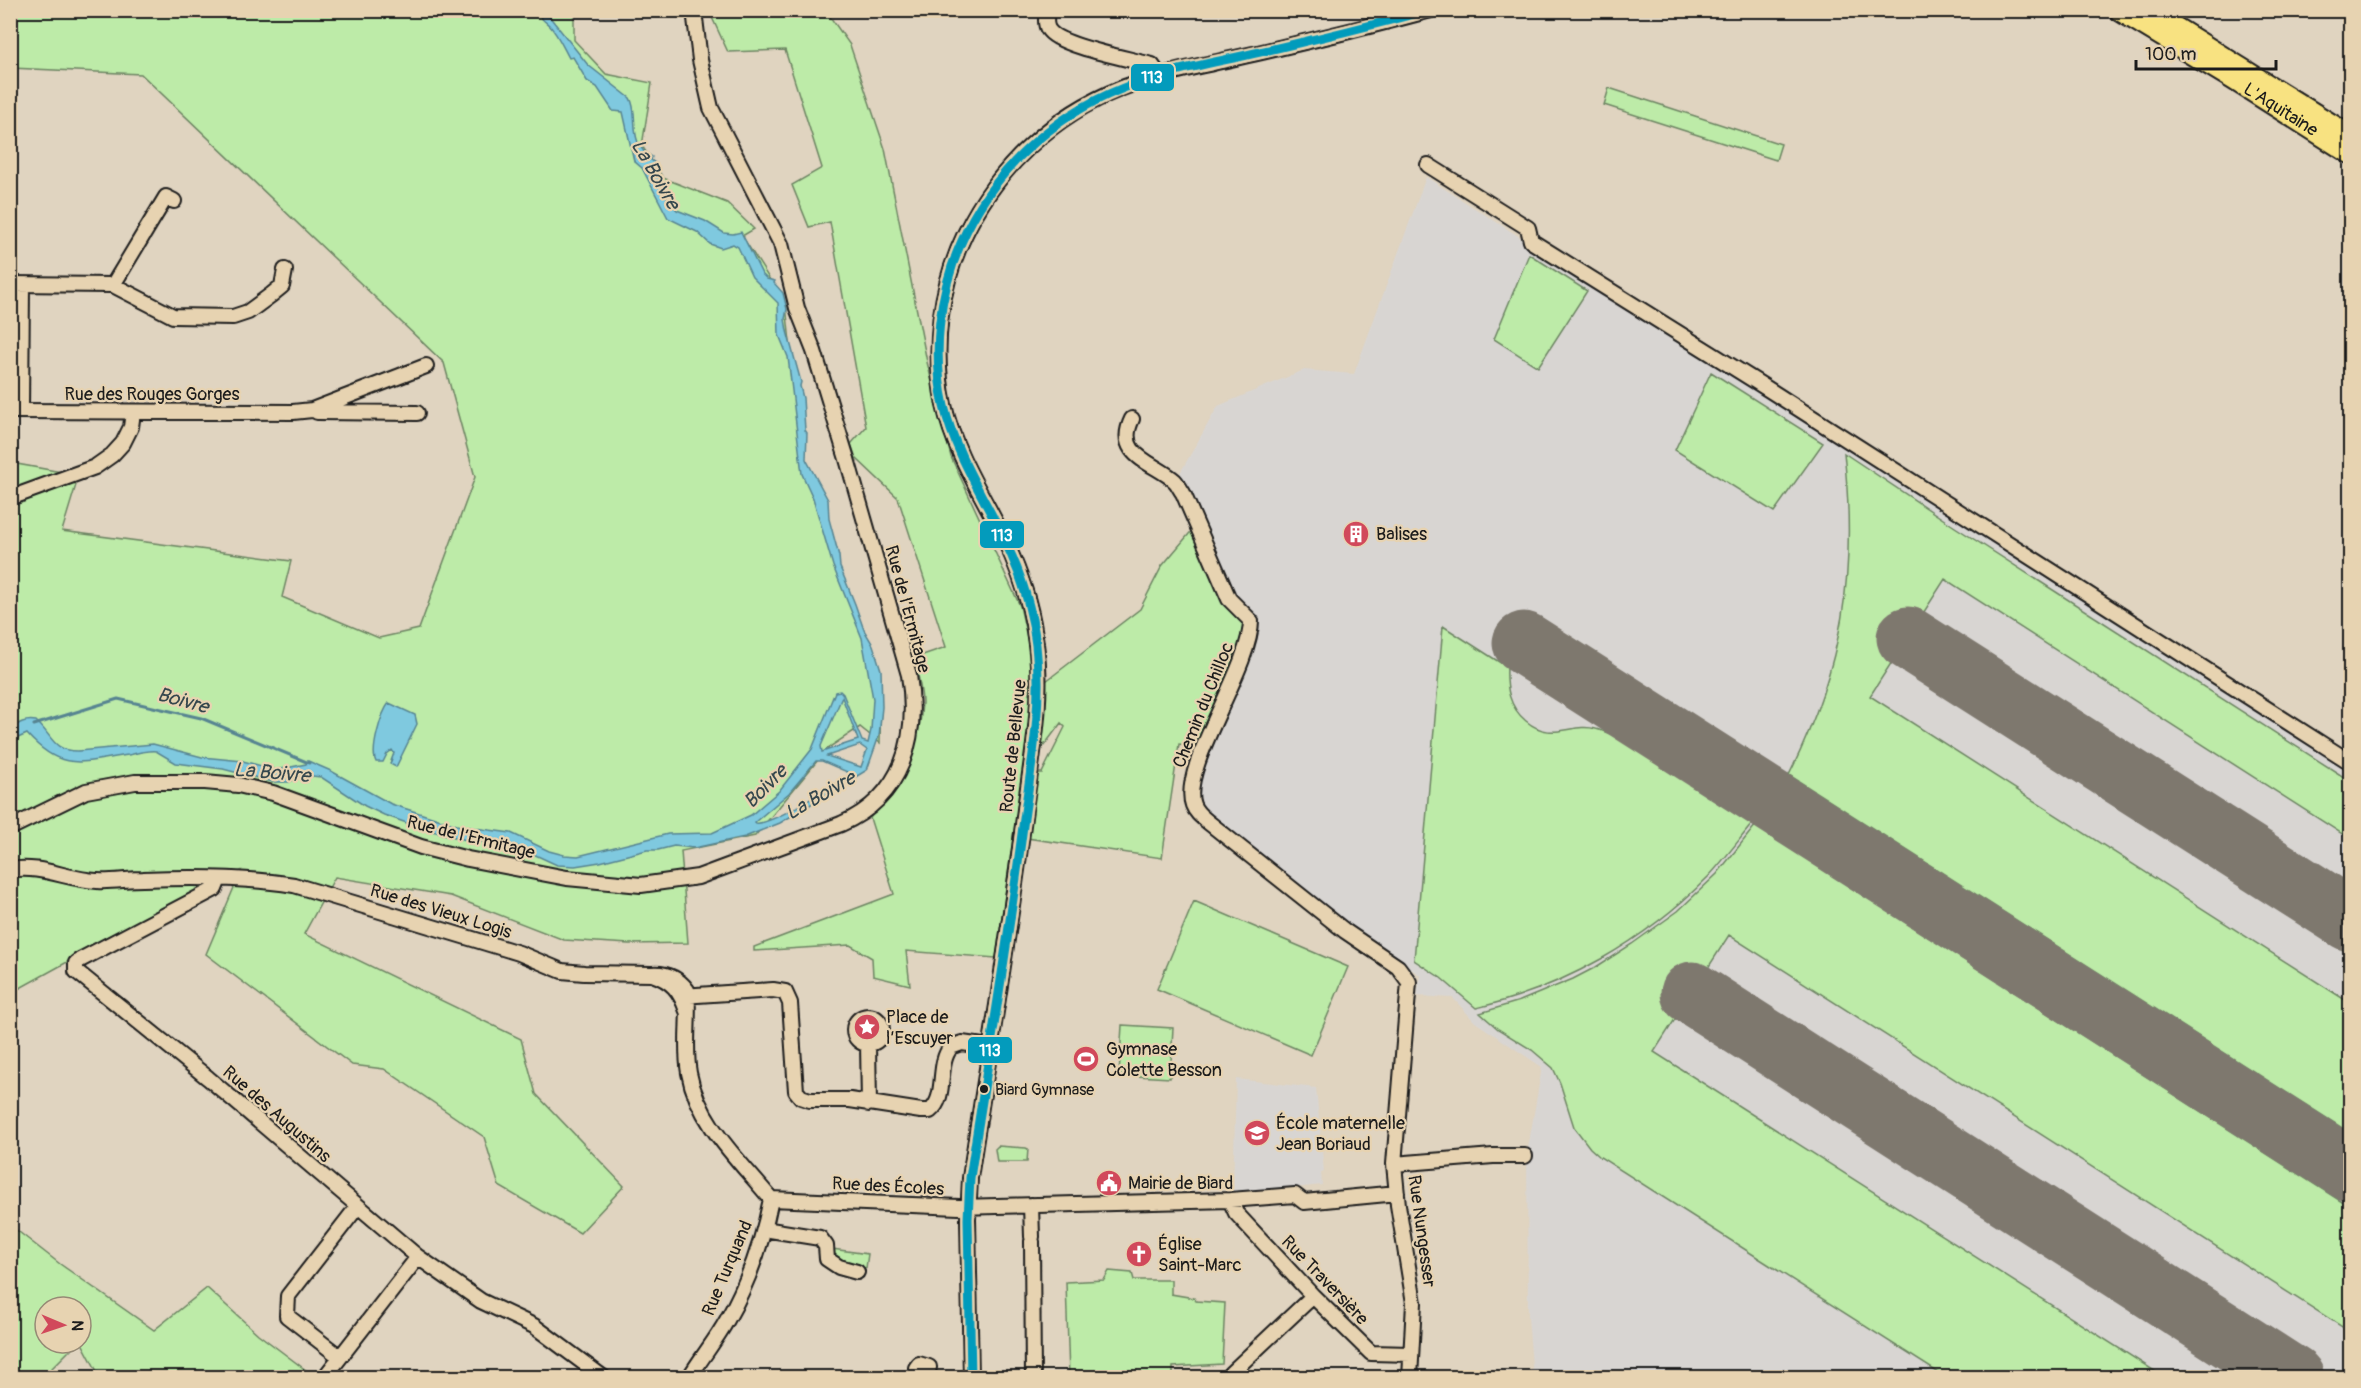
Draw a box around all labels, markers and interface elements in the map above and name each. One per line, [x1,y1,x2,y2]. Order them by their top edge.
scale bar [2136,33,2276,71]
text: 100 m [2145,43,2197,66]
line badge: 113 [1130,63,1175,92]
text: 113 [1141,68,1163,88]
street label: L'Aquitaine [2239,78,2322,142]
water label: La Boivre [626,135,687,216]
street label: Rue des Rouges Gorges [64,383,240,406]
building icon: Balises [1341,519,1371,549]
line badge: 113 [979,520,1025,549]
place label: Balises [1376,523,1427,546]
text: 113 [991,526,1013,546]
street label: Rue de l’Ermitage [879,543,936,676]
street label: Chemin du Chilloc [1168,639,1239,771]
street label: Route de Bellevue [995,678,1032,814]
water label: Boivre [155,682,213,720]
water label: La Boivre [233,757,313,788]
water label: Boivre [738,758,794,814]
water label: La Boivre [781,764,862,825]
street label: Rue de l’Ermitage [404,810,537,865]
street label: Rue des Vieux Logis [367,879,515,944]
place label: Place de l’Escuyer [886,1006,954,1050]
place icon: Place de l’Escuyer [852,1012,882,1042]
line badge: 113 [967,1036,1013,1064]
place label: Gymnase Colette Besson [1106,1038,1222,1082]
text: 113 [979,1041,1001,1061]
sports icon: Gymnase Colette Besson [1071,1044,1101,1074]
street label: Rue des Augustins [218,1061,336,1168]
place label: Biard Gymnase [995,1080,1094,1100]
marker: Biard Gymnase [978,1083,990,1095]
place label: École maternelle Jean Boriaud [1276,1112,1405,1156]
school or university icon: École maternelle Jean Boriaud [1242,1118,1272,1148]
public building icon: Mairie de Biard [1094,1168,1124,1198]
street label: Rue des Écoles [831,1172,945,1201]
place label: Mairie de Biard [1128,1172,1233,1195]
street label: Rue Nungesser [1402,1174,1441,1289]
street label: Rue Turquand [697,1217,758,1319]
street label: Rue Traversière [1276,1231,1373,1330]
place label: Église Saint-Marc [1158,1233,1242,1277]
church icon: Église Saint-Marc [1124,1239,1154,1269]
north arrow [33,1295,93,1355]
text: N [67,1320,87,1331]

